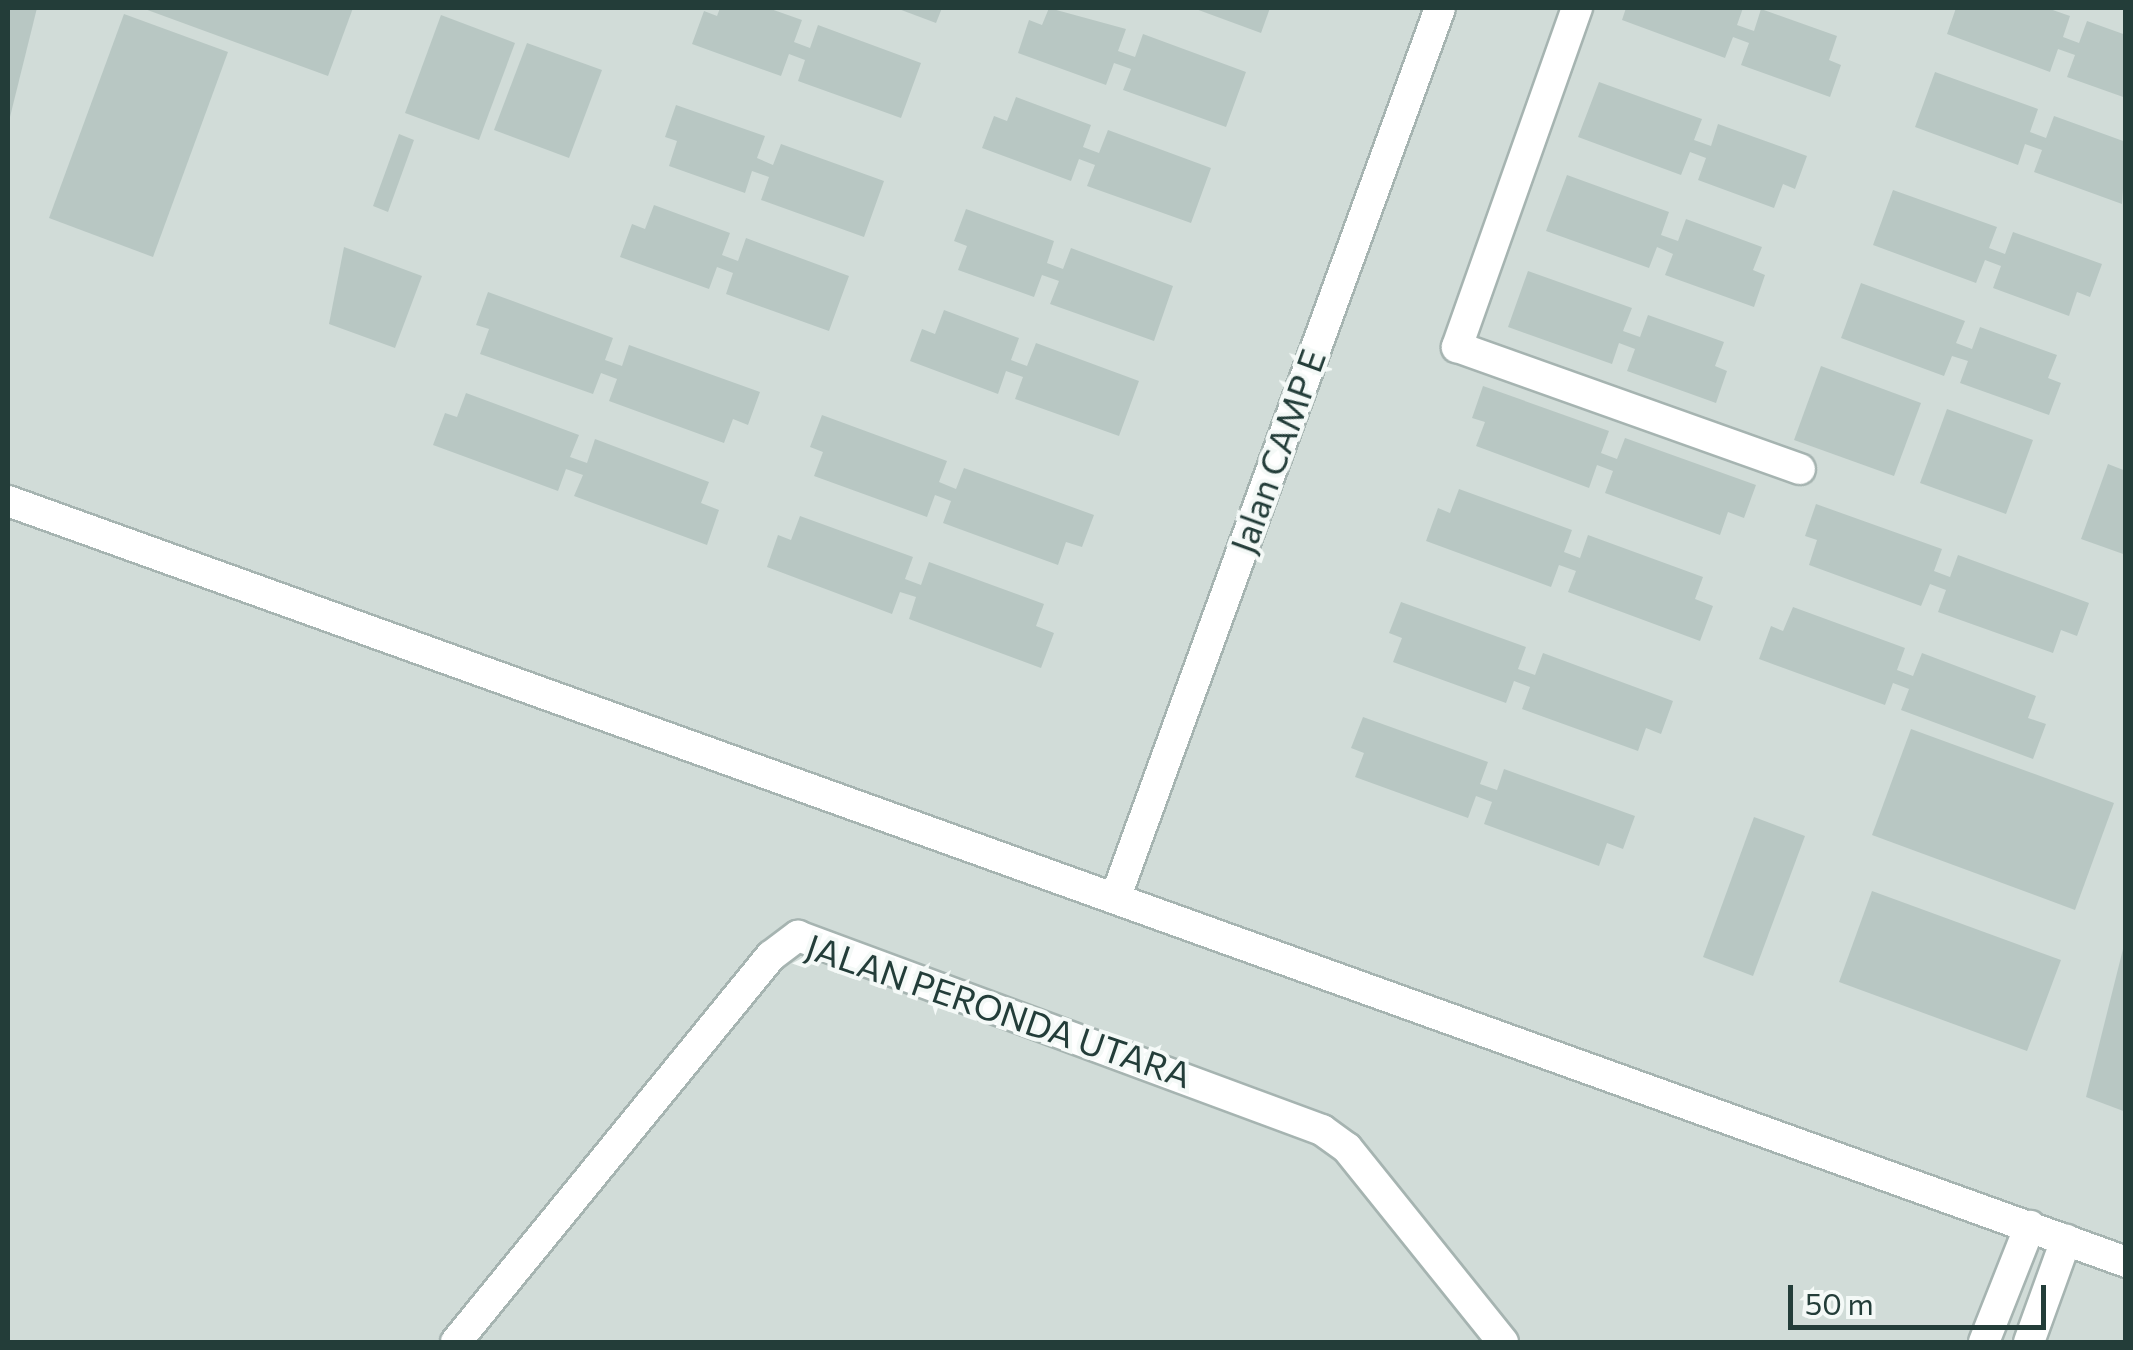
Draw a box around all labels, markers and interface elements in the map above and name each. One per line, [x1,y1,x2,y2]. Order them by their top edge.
street label: Jalan CAMP E [1221,343,1333,559]
street label: JALAN PERONDA UTARA [801,924,1197,1096]
scale bar [1793,1265,2050,1327]
text: 50 m [1805,1284,1874,1321]

